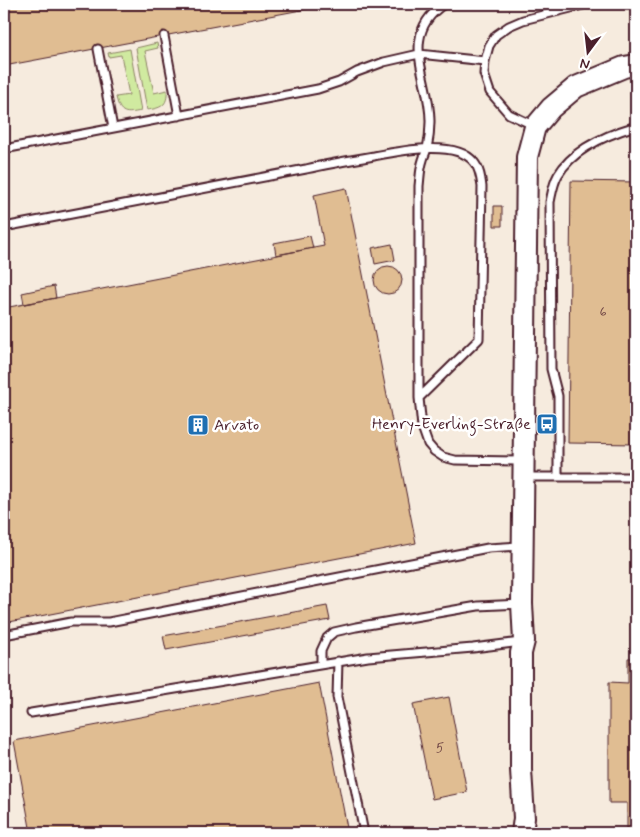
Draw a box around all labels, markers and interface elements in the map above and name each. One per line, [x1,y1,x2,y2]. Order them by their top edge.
north arrow [562,28,612,78]
text: N [578,54,592,73]
house number: 6 [599,303,607,321]
bus stop icon: Henry-Everling-Straße [535,412,559,436]
building icon: Arvato [186,413,210,437]
place label: Henry-Everling-Straße [372,414,531,436]
place label: Arvato [214,415,259,436]
house number: 5 [436,739,444,757]

